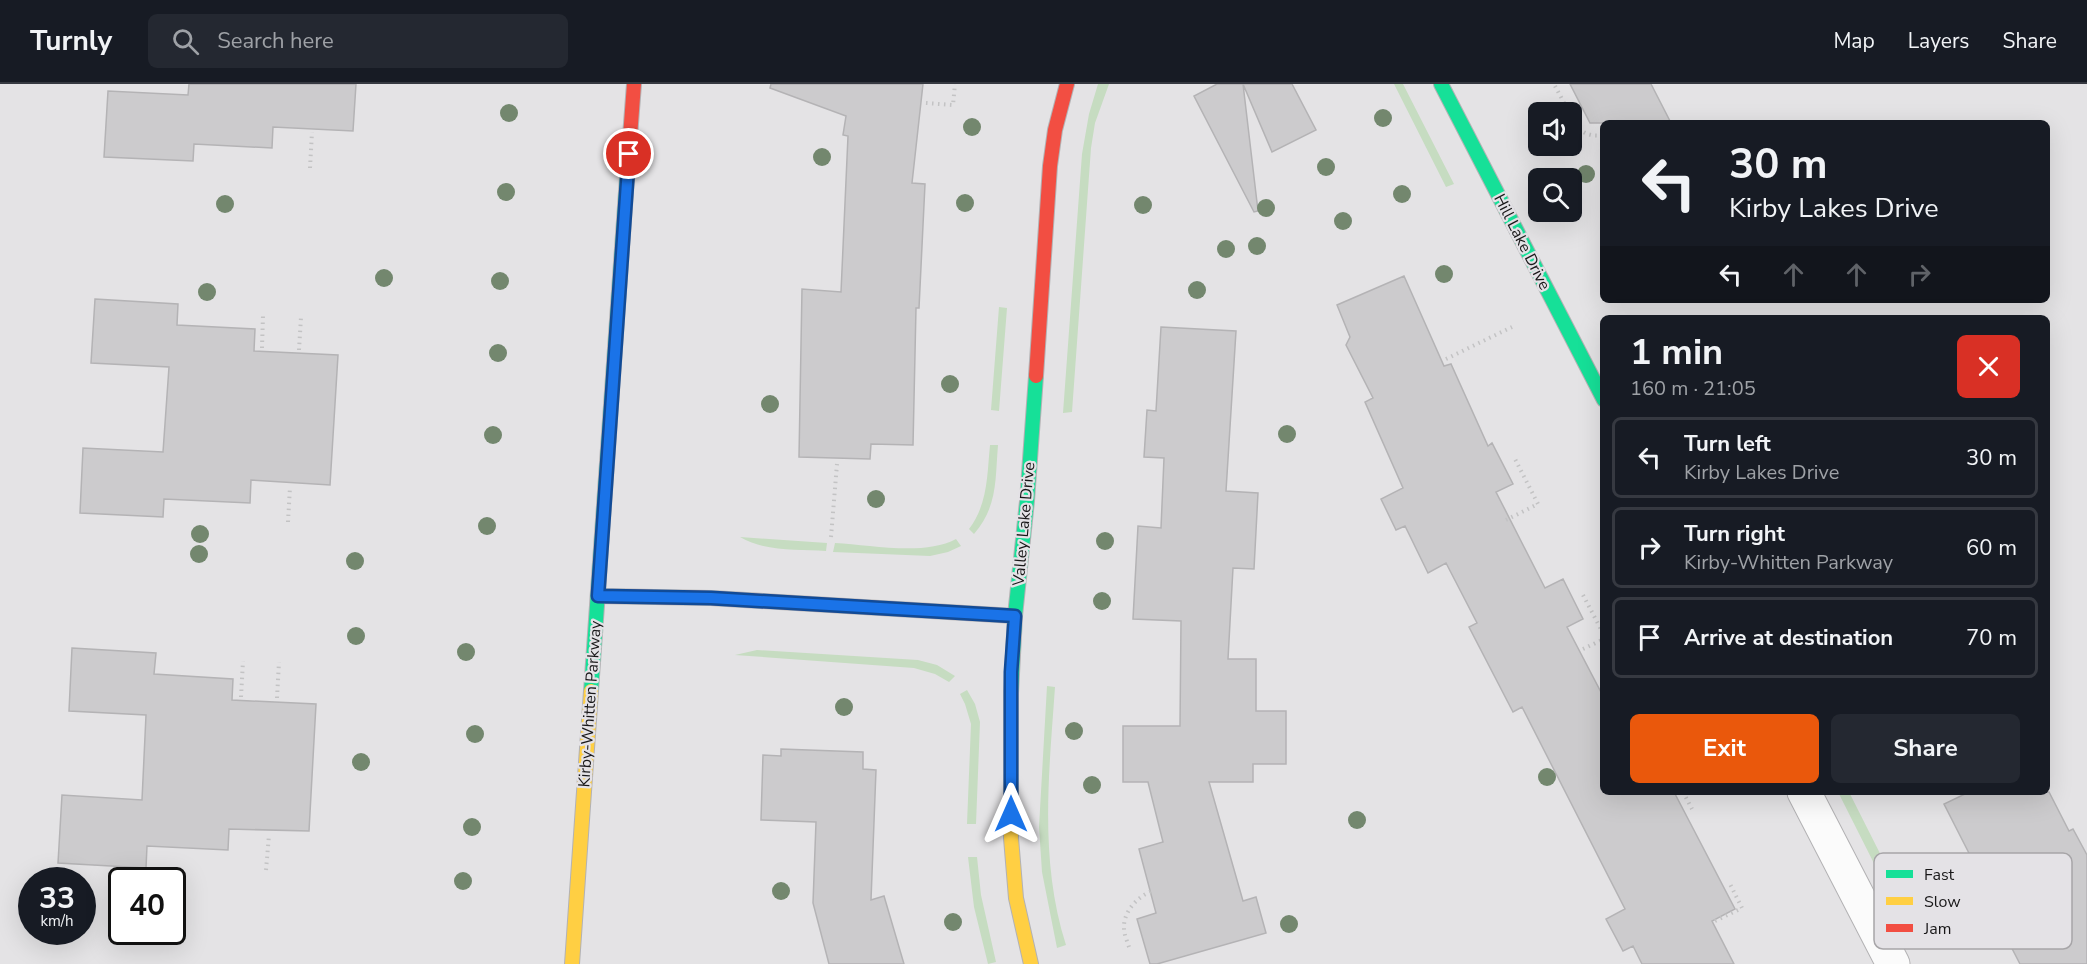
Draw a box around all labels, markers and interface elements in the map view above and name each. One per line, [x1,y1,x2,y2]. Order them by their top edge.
search box [148,14,568,68]
text: Turnly [30,22,112,60]
icon: search [169,25,202,58]
text: Search here [217,26,334,56]
text: Map [1833,27,1875,55]
text: Layers [1908,27,1969,55]
text: Share [2002,27,2057,55]
map controls [1528,102,1582,222]
button: sound [1528,102,1582,156]
pin [603,128,654,179]
text: 30 m [1729,136,1828,193]
icon: arrive [612,137,645,170]
icon: left [1630,144,1708,222]
button: search [1528,168,1582,222]
street label: Hill Lake Drive [1488,190,1556,294]
text: Kirby Lakes Drive [1729,190,1939,227]
icon: left [1714,258,1747,291]
icon: ahead [1777,258,1810,291]
icon: ahead [1840,258,1873,291]
icon: right [1903,258,1936,291]
text: 1 min [1630,328,1723,377]
button: close [1957,335,2020,398]
text: 160 m · 21:05 [1630,375,1756,402]
text: Turn left [1684,429,1771,459]
icon: left [1633,441,1666,474]
text: 30 m [1966,443,2017,473]
text: Kirby Lakes Drive [1684,459,1839,486]
street label: Valley Lake Drive [1008,461,1040,588]
text: Turn right [1684,519,1785,549]
icon: right [1633,531,1666,564]
text: 60 m [1966,533,2017,563]
text: Kirby-Whitten Parkway [1684,549,1893,576]
street label: Kirby-Whitten Parkway [573,619,607,788]
icon: arrive [1633,621,1666,654]
text: Arrive at destination [1684,623,1893,653]
text: 70 m [1966,623,2017,653]
button: Exit [1630,714,1819,783]
button: Share [1831,714,2020,783]
position arrow [979,782,1043,846]
legend [1874,853,2072,949]
text: Fast [1924,864,1955,886]
speed limit sign: 40 [108,867,186,945]
text: 33 [39,878,75,919]
text: Slow [1924,891,1961,913]
text: km/h [40,911,74,931]
text: Jam [1923,918,1951,940]

